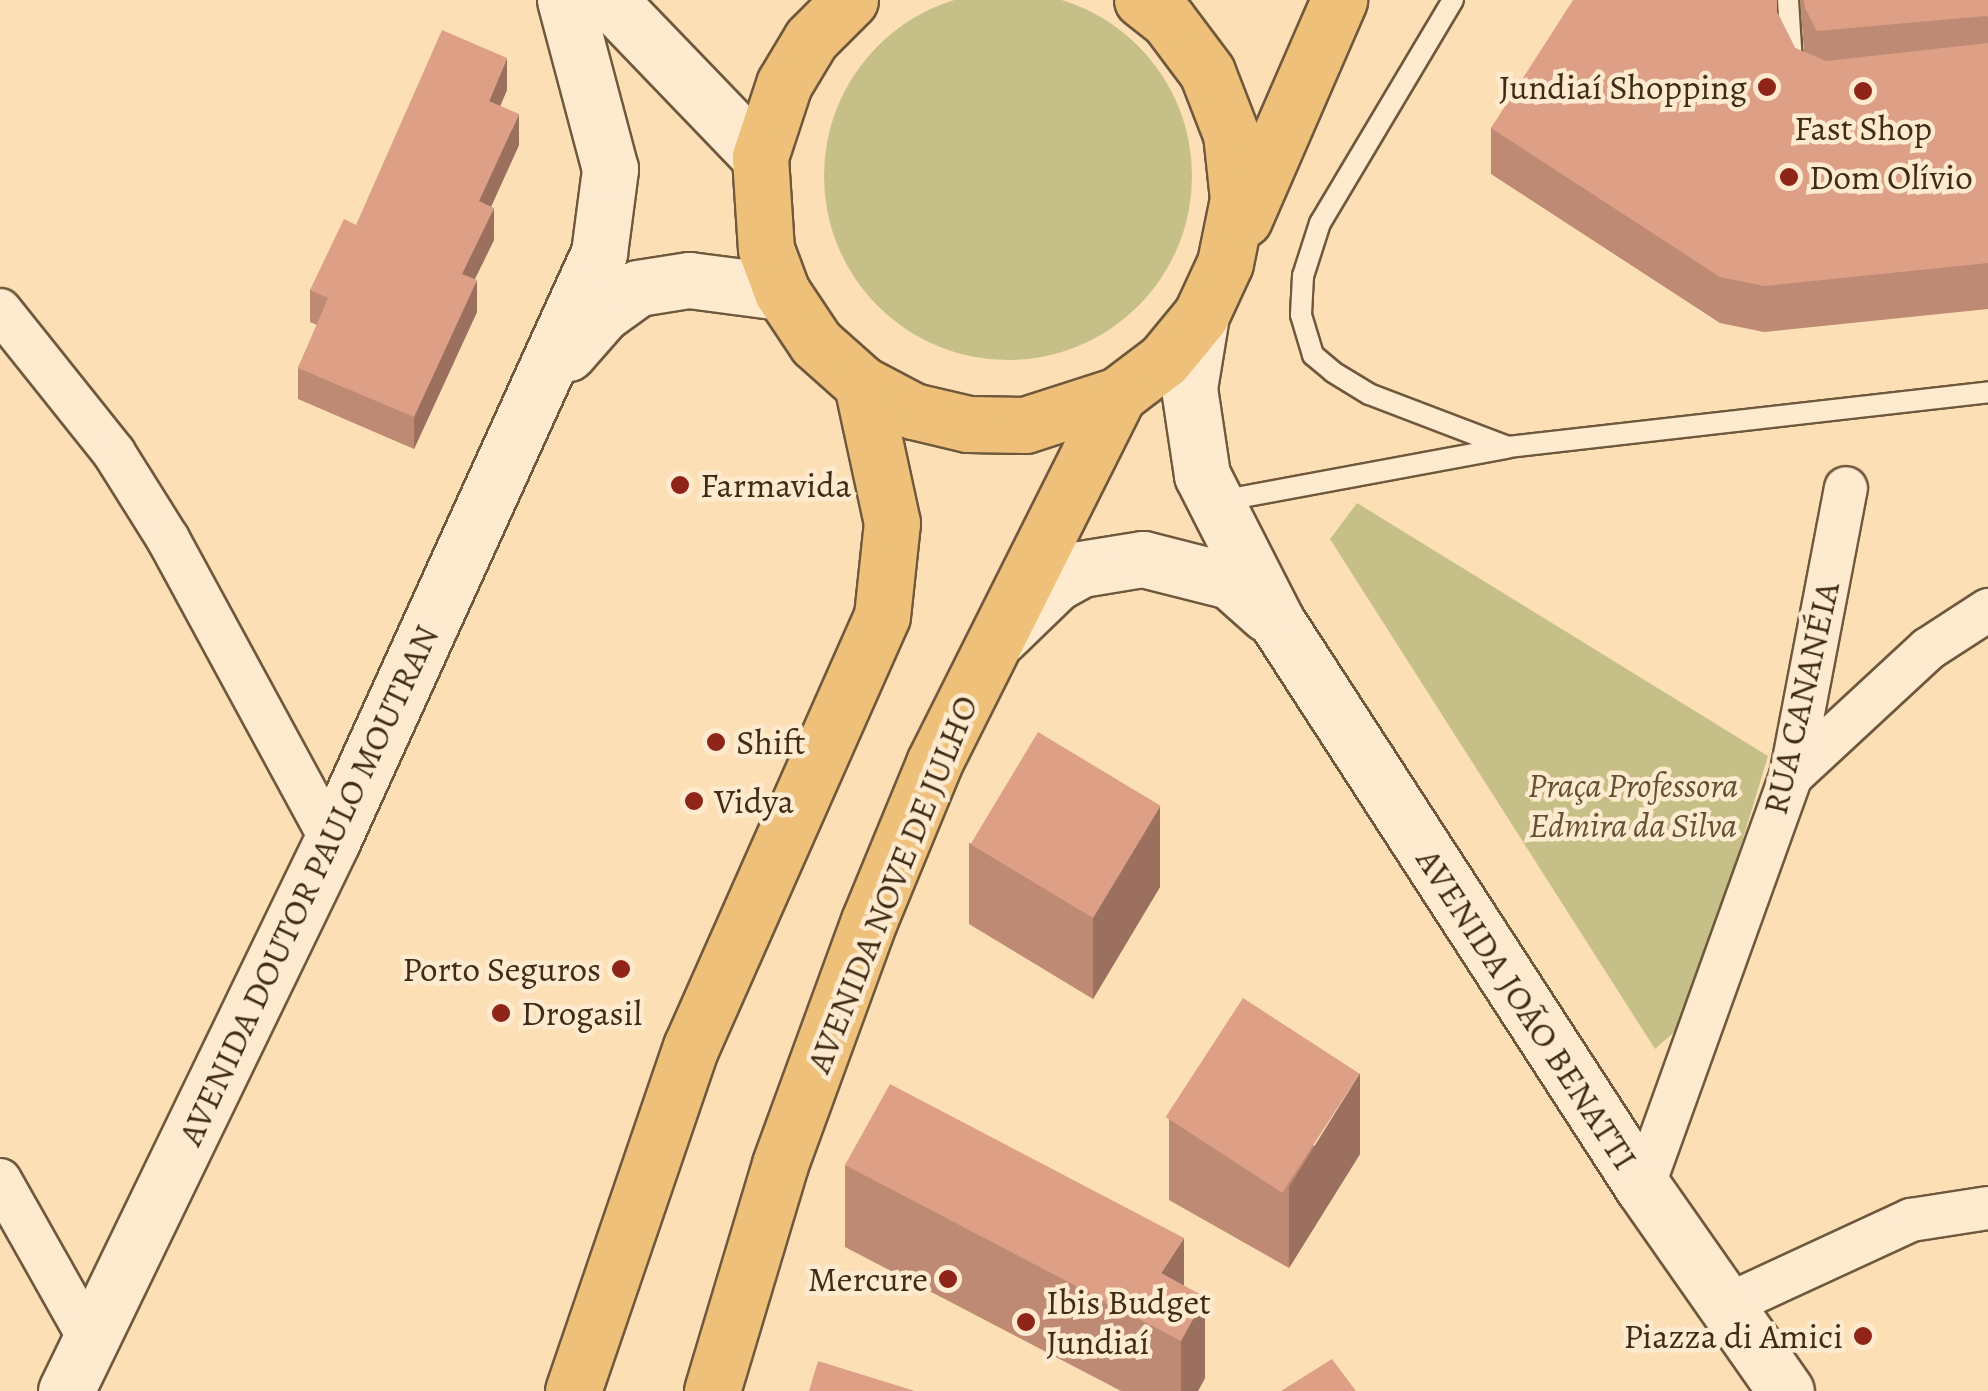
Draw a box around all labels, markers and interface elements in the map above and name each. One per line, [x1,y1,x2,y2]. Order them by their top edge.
place label: Jundiaí Shopping [1499,66,1747,108]
marker: Jundiaí Shopping [1756,76,1778,98]
marker: Fast Shop [1852,80,1874,102]
place label: Fast Shop [1794,107,1932,149]
place label: Dom Olívio [1809,156,1973,198]
marker: Dom Olívio [1778,166,1800,188]
place label: Farmavida [700,464,851,506]
marker: Farmavida [669,474,691,496]
street label: RUA CANANÉIA [1754,577,1848,819]
street label: AVENIDA DOUTOR PAULO MOUTRAN [169,618,447,1152]
street label: AVENIDA NOVE DE JULHO [797,689,987,1079]
place label: Shift [736,721,806,763]
marker: Shift [705,731,727,753]
park label: Praça Professora Edmira da Silva [1528,764,1738,846]
place label: Vidya [714,780,794,822]
marker: Vidya [683,790,705,812]
street label: AVENIDA JOÃO BENATTI [1407,841,1647,1177]
place label: Porto Seguros [402,948,601,990]
marker: Porto Seguros [610,958,632,980]
place label: Drogasil [521,992,642,1034]
marker: Drogasil [490,1002,512,1024]
place label: Mercure [808,1258,928,1300]
marker: Mercure [937,1268,959,1290]
place label: Ibis Budget Jundiaí [1046,1281,1211,1363]
marker: Ibis Budget Jundiaí [1015,1311,1037,1333]
place label: Piazza di Amici [1623,1315,1843,1357]
marker: Piazza di Amici [1852,1325,1874,1347]

